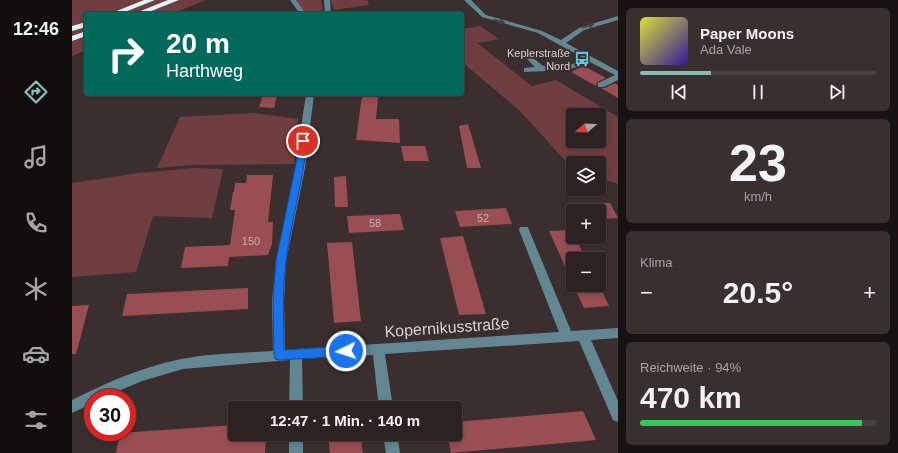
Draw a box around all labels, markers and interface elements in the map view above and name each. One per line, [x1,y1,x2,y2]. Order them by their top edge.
one-way arrow [493,18,505,24]
text: 12:46 [13,19,59,39]
one-way arrow [582,23,594,29]
text: Paper Moons [700,25,794,42]
icon: right [100,28,152,80]
text: 20 m [166,28,230,59]
text: Ada Vale [700,42,752,57]
place label: Keplerstraße Nord [507,47,570,72]
bus stop icon: Keplerstraße Nord [573,50,591,68]
text: Harthweg [166,61,243,81]
icon: directions [22,78,50,106]
icon: previous [668,81,690,103]
icon: pause [747,81,769,103]
icon: next [826,81,848,103]
north arrow [566,108,606,148]
map controls [566,108,606,292]
pin [286,124,320,158]
icon: arrive [292,130,314,152]
text: 23 [729,134,787,192]
icon: music [22,143,50,171]
button: layers [566,156,606,196]
text: km/h [744,189,772,204]
button: + [566,204,606,244]
icon: phone [22,209,50,237]
house number: 52 [477,212,489,224]
house number: 58 [369,217,381,229]
house number: 150 [242,235,260,247]
button: − [566,252,606,292]
text: Klima [640,255,673,270]
icon: climate [22,275,50,303]
text: 20.5° [723,276,793,309]
text: − [640,280,653,305]
text: + [863,280,876,305]
street label: Kopernikusstraße [384,315,510,340]
position arrow [325,330,367,372]
icon: car [22,340,50,368]
text: Reichweite · 94% [640,360,741,375]
text: 470 km [640,381,742,414]
speed limit sign: 30 [84,389,136,441]
icon: filters [22,406,50,434]
text: 12:47 · 1 Min. · 140 m [270,412,420,429]

